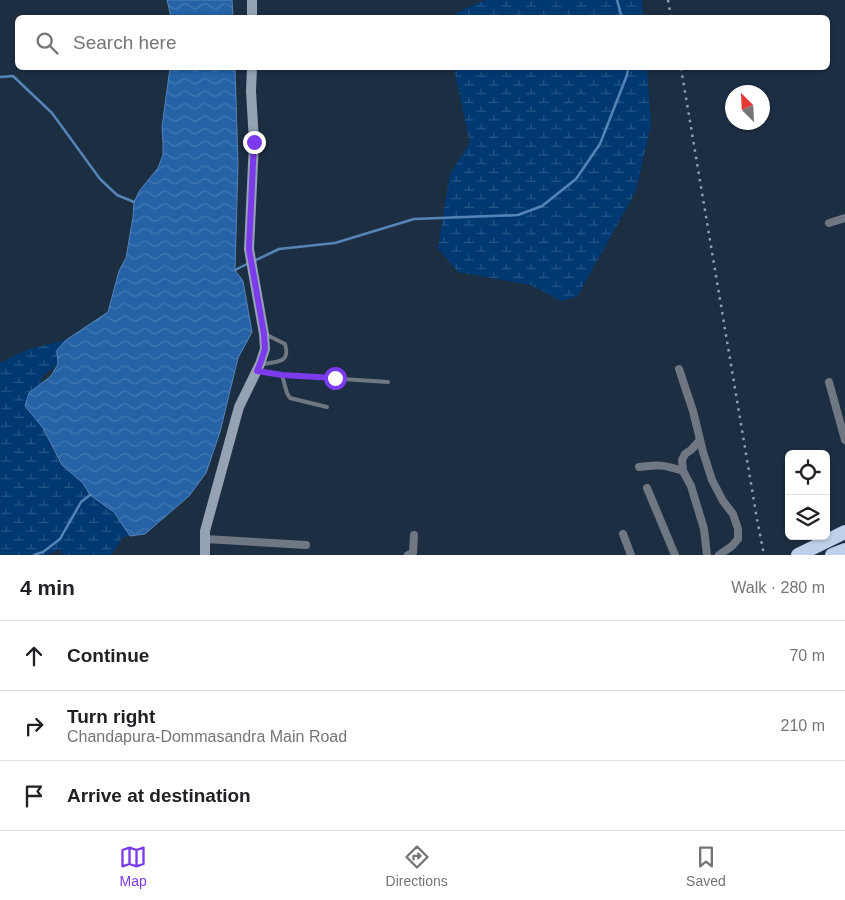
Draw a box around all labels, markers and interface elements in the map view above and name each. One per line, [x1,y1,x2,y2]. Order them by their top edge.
search box [15,15,830,70]
icon: search [33,29,61,57]
text: Search here [73,32,177,53]
north arrow [725,85,770,130]
route end [243,131,266,154]
route start [324,367,347,390]
map controls [785,450,830,540]
button: locate [785,450,830,495]
button: layers [785,495,830,540]
text: 4 min [20,576,75,599]
text: Walk · 280 m [731,579,825,596]
icon: ahead [20,642,48,670]
text: Continue [67,645,149,666]
text: 70 m [789,647,825,664]
text: Turn right [67,706,155,727]
icon: right [20,712,48,740]
text: 210 m [781,717,825,734]
text: Chandapura-Dommasandra Main Road [67,728,347,745]
icon: arrive [20,782,48,810]
text: Arrive at destination [67,785,251,806]
tab: Map [119,843,147,889]
tab: Directions [386,843,448,889]
tab: Saved [686,843,726,889]

